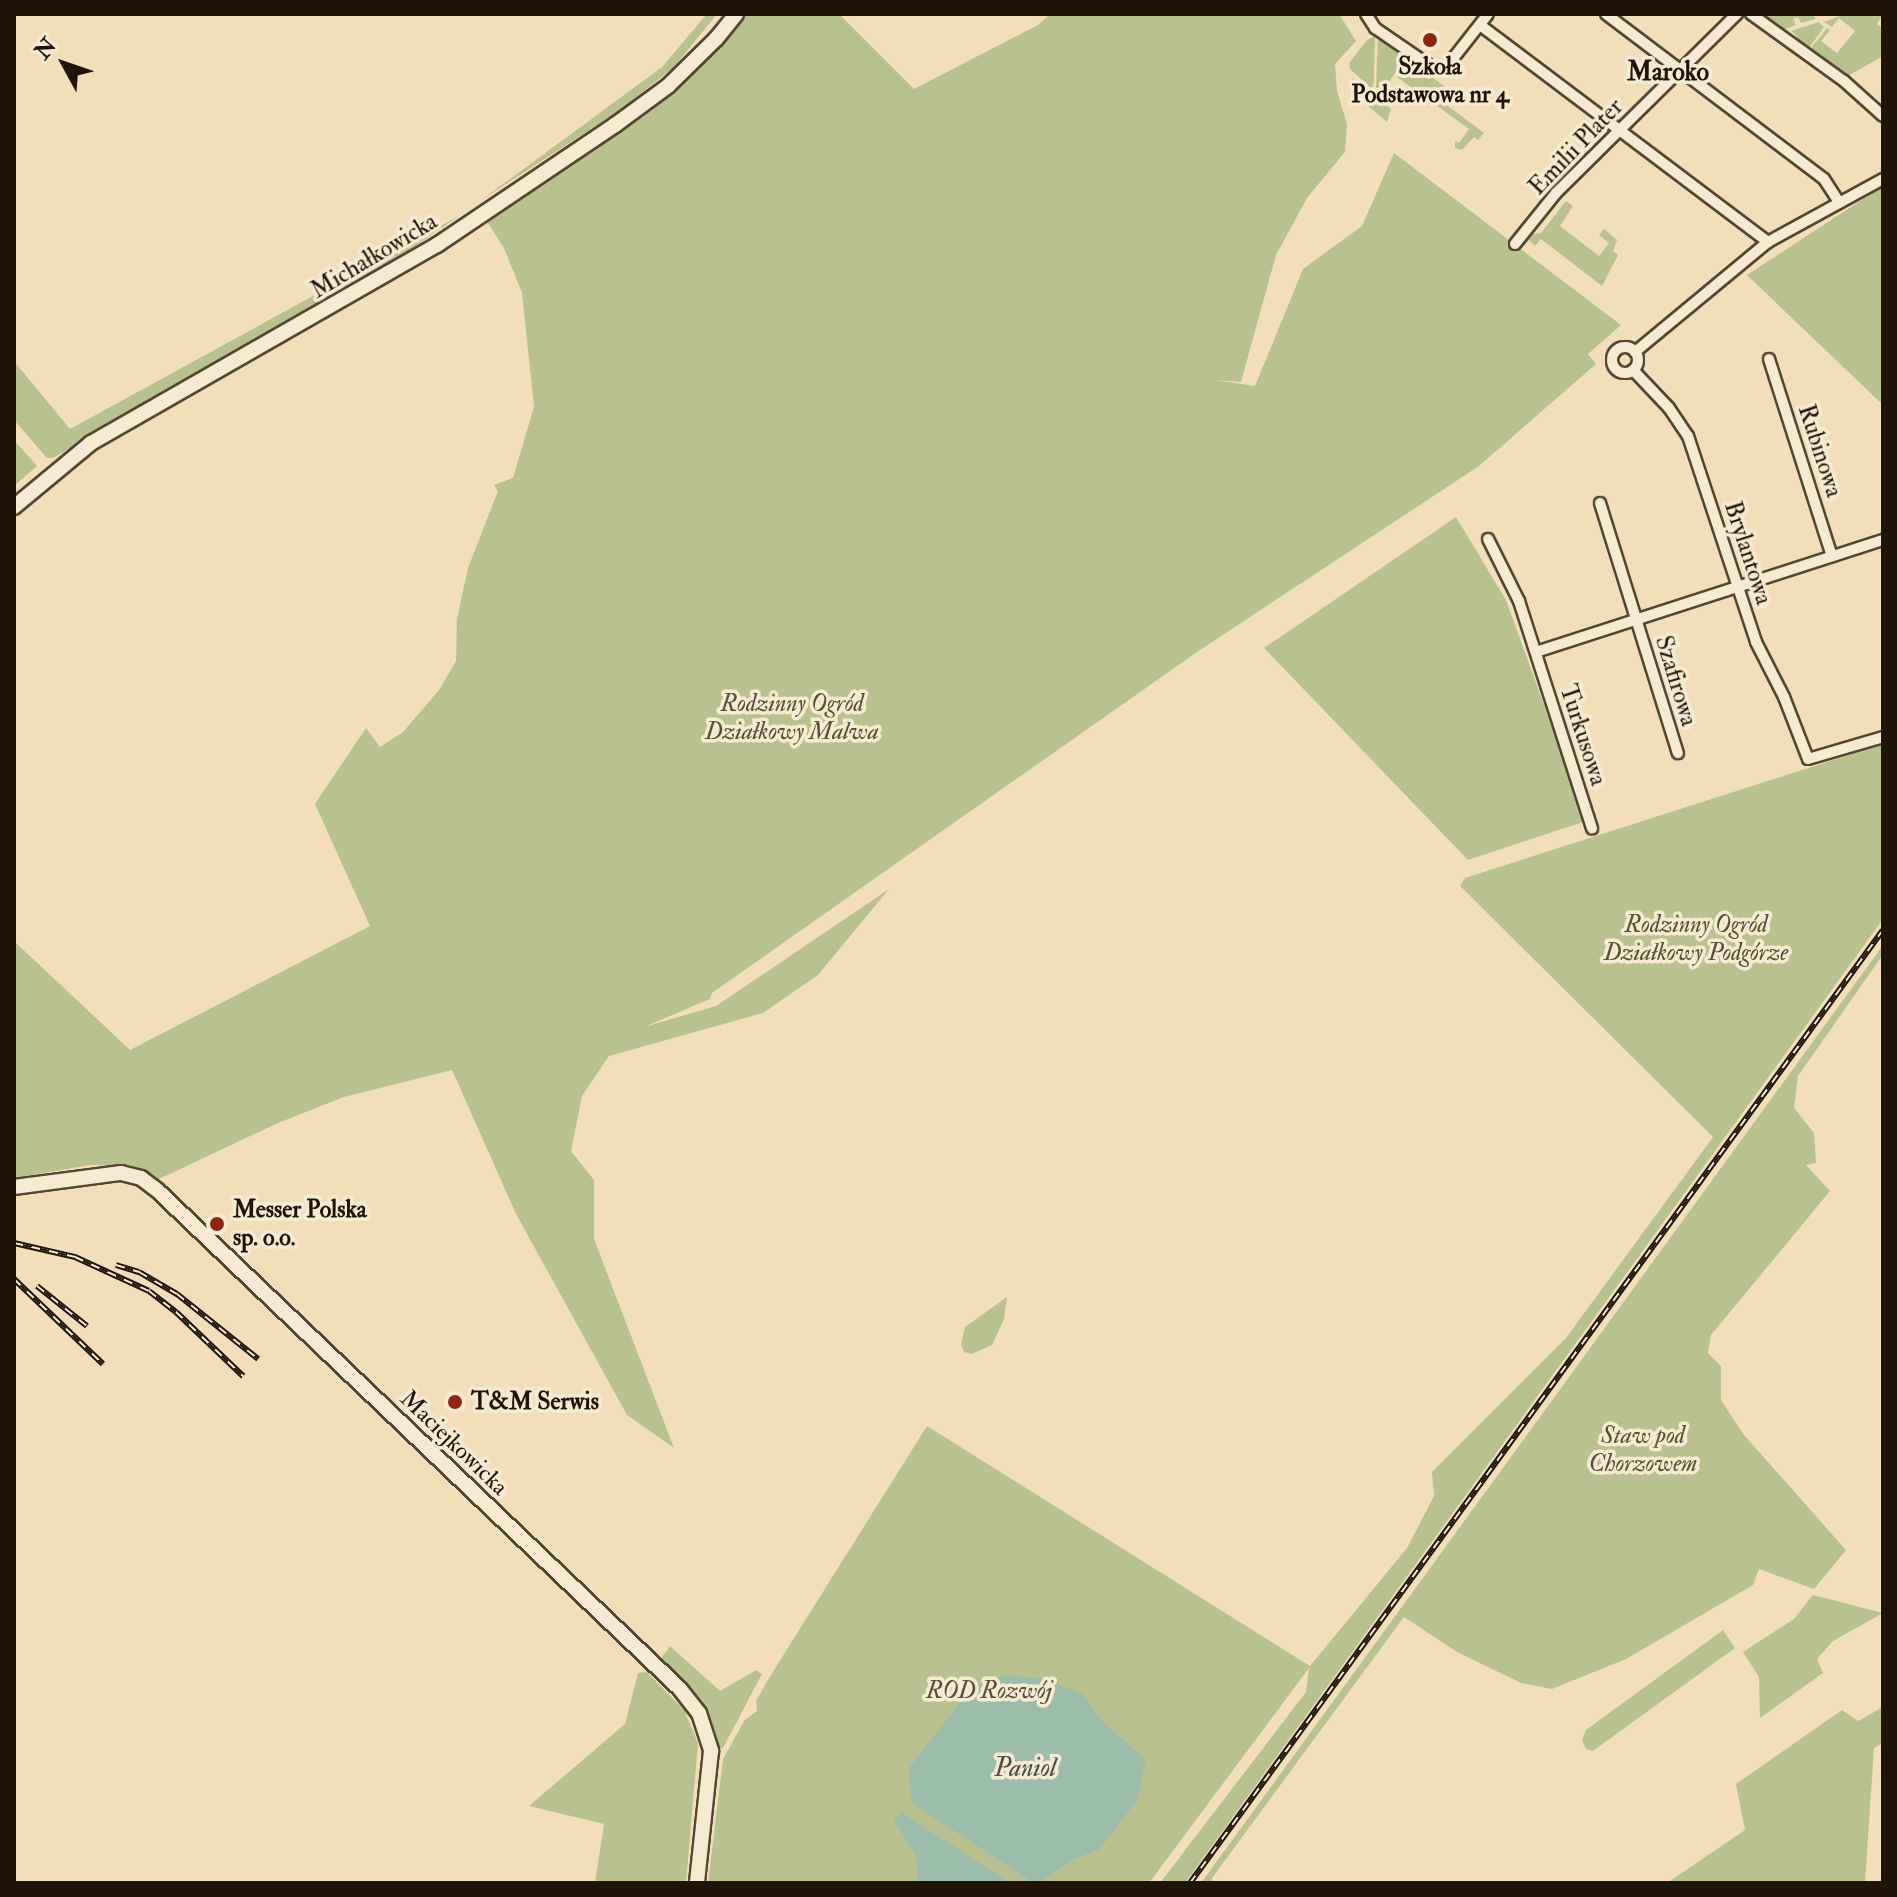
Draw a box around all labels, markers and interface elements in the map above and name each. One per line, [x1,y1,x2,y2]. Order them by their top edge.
north arrow [24,24,104,104]
marker: Szkoła Podstawowa nr 4 [1421,31,1439,49]
text: N [29,32,63,65]
place label: Szkoła Podstawowa nr 4 [1351,53,1509,109]
district label: Maroko [1627,57,1709,89]
street label: Emilii Plater [1523,93,1629,201]
street label: Michałkowicka [306,207,442,305]
street label: Rubinowa [1792,401,1848,501]
street label: Brylantowa [1718,498,1778,608]
street label: Szafirowa [1649,632,1703,730]
street label: Turkusowa [1553,681,1613,789]
park label: Rodzinny Ogród Działkowy Malwa [705,690,879,746]
park label: Rodzinny Ogród Działkowy Podgórze [1604,911,1788,967]
place label: Messer Polska sp. o.o. [233,1196,367,1252]
marker: Messer Polska sp. o.o. [208,1215,226,1233]
street label: Maciejkowicka [394,1384,514,1502]
place label: T&M Serwis [471,1388,599,1416]
marker: T&M Serwis [446,1393,464,1411]
park label: Staw pod Chorzowem [1589,1422,1697,1478]
park label: ROD Rozwój [926,1677,1052,1705]
water label: Paniol [994,1753,1056,1785]

